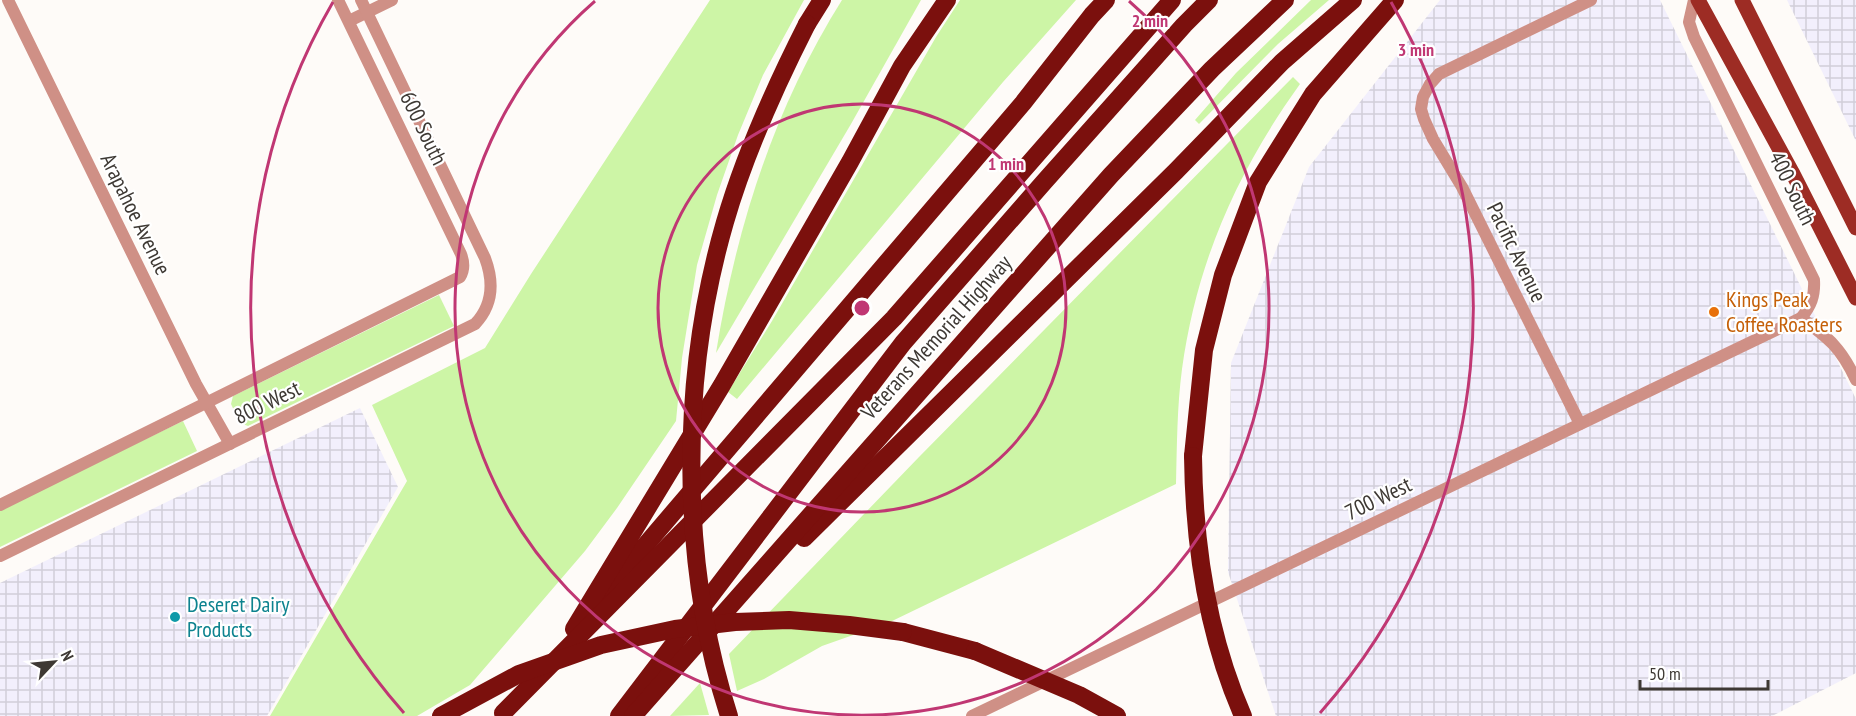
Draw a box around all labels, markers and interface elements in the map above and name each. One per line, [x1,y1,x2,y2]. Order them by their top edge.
text: 2 min [1132,9,1168,32]
text: 3 min [1398,38,1434,61]
street label: 600 South [394,87,454,169]
street label: 400 South [1763,147,1823,229]
street label: Arapahoe Avenue [95,149,177,279]
text: 1 min [988,152,1024,175]
street label: Pacific Avenue [1481,198,1553,306]
street label: Veterans Memorial Highway [854,248,1018,426]
place label: Kings Peak Coffee Roasters [1726,285,1842,338]
centre of rings [852,298,872,318]
marker: Kings Peak Coffee Roasters [1707,305,1721,319]
street label: 800 West [229,374,305,430]
street label: 700 West [1340,470,1416,526]
place label: Deseret Dairy Products [187,590,290,643]
marker: Deseret Dairy Products [168,610,182,624]
north arrow [24,632,84,692]
text: N [57,647,78,664]
scale bar [1640,653,1768,691]
text: 50 m [1649,662,1681,685]

